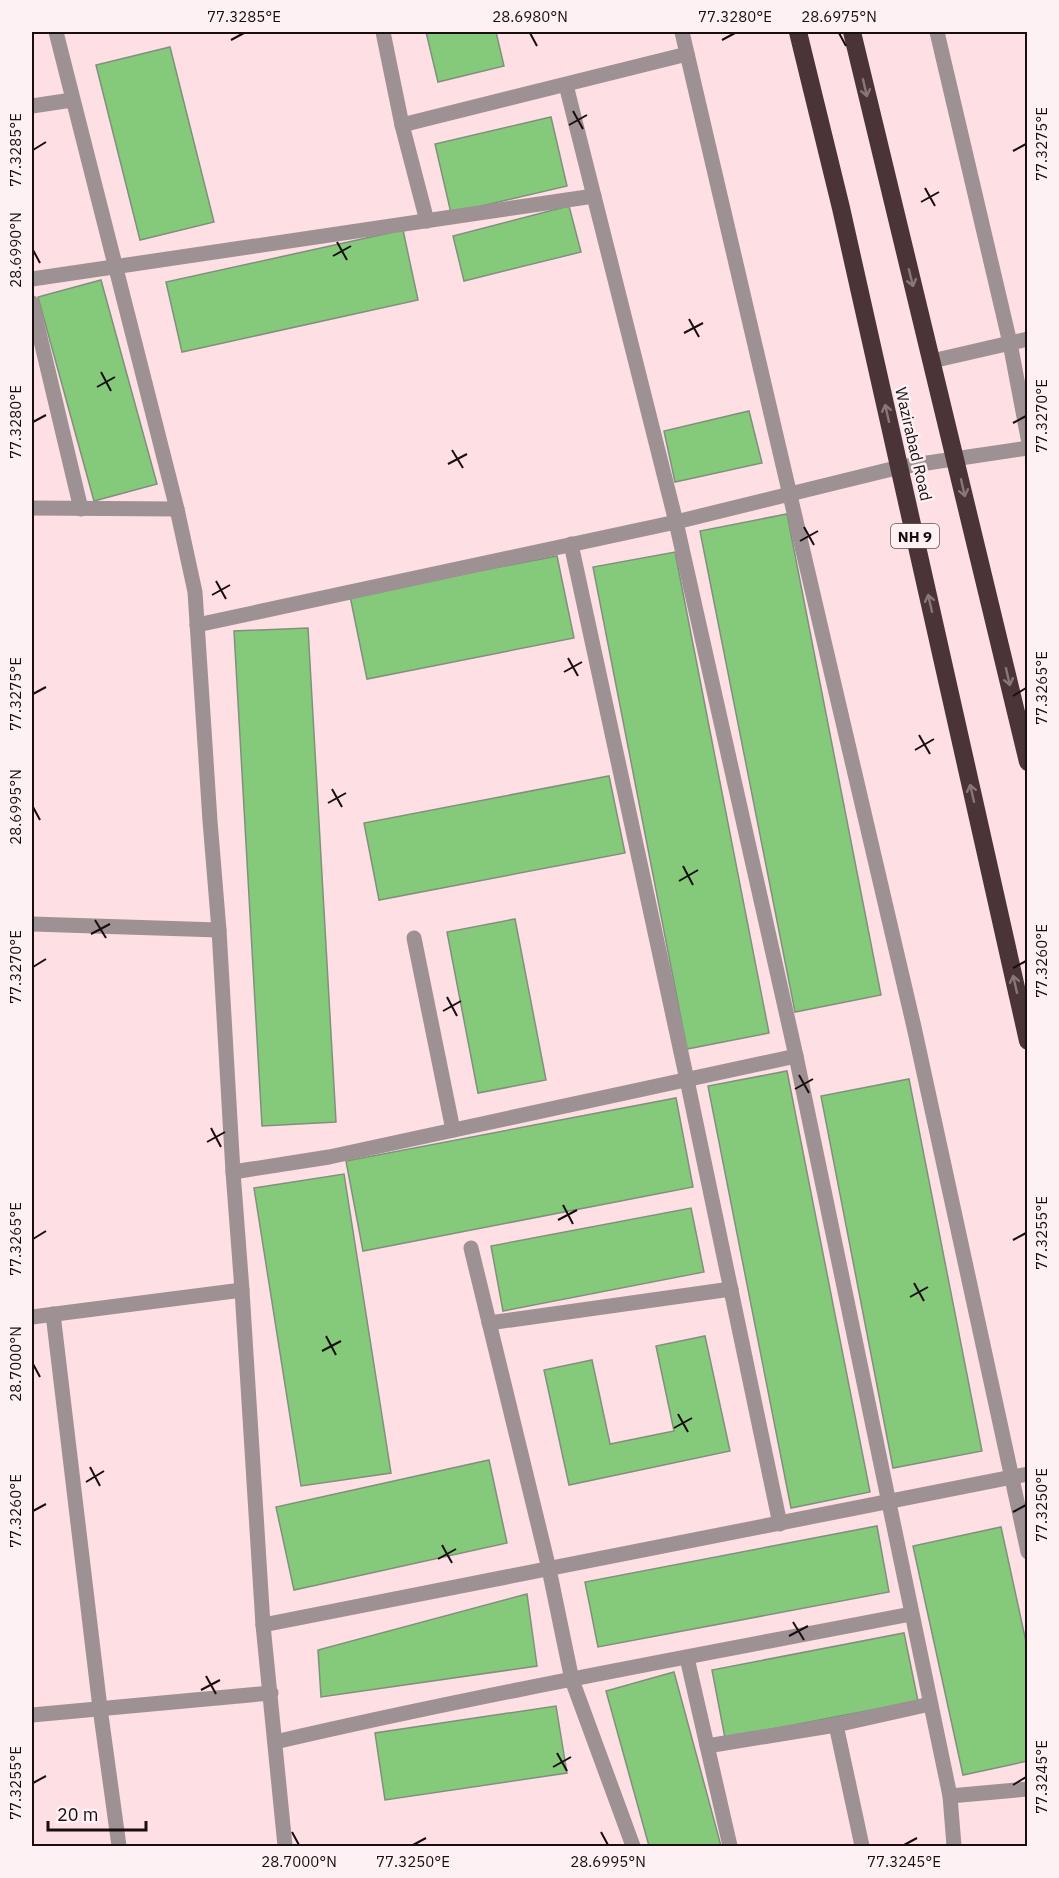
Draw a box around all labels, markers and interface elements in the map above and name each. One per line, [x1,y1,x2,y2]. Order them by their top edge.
text: 77.3285°E [207,7,281,26]
text: 28.6980°N [492,7,568,26]
text: 77.3280°E [698,7,772,26]
text: 28.6975°N [801,7,877,26]
one-way arrow [860,79,872,98]
text: 77.3275°E [1032,107,1051,181]
text: 77.3285°E [6,113,25,187]
text: 28.6990°N [6,212,25,288]
one-way arrow [906,268,917,287]
text: 77.3270°E [1032,379,1051,453]
text: 77.3280°E [6,385,25,459]
street label: Wazirabad Road [891,385,937,503]
one-way arrow [881,403,893,422]
one-way arrow [957,478,969,497]
road number: NH 9 [891,524,939,548]
one-way arrow [924,594,935,613]
text: 77.3265°E [1032,651,1051,725]
text: 77.3275°E [6,657,25,731]
one-way arrow [1002,668,1014,687]
text: 28.6995°N [6,769,25,845]
one-way arrow [966,784,978,803]
text: 77.3260°E [1032,924,1051,998]
text: 77.3270°E [6,930,25,1004]
one-way arrow [1008,974,1020,993]
text: 77.3255°E [1032,1196,1051,1270]
text: 77.3265°E [6,1202,25,1276]
text: 28.7000°N [6,1326,25,1402]
text: 77.3250°E [1032,1468,1051,1542]
text: 77.3260°E [6,1474,25,1548]
text: 77.3245°E [1032,1740,1051,1814]
text: 77.3255°E [6,1746,25,1820]
scale bar [48,1794,146,1832]
text: 20 m [57,1803,99,1826]
text: 28.7000°N [261,1852,337,1871]
text: 77.3250°E [376,1852,450,1871]
text: 28.6995°N [570,1852,646,1871]
text: 77.3245°E [867,1852,941,1871]

